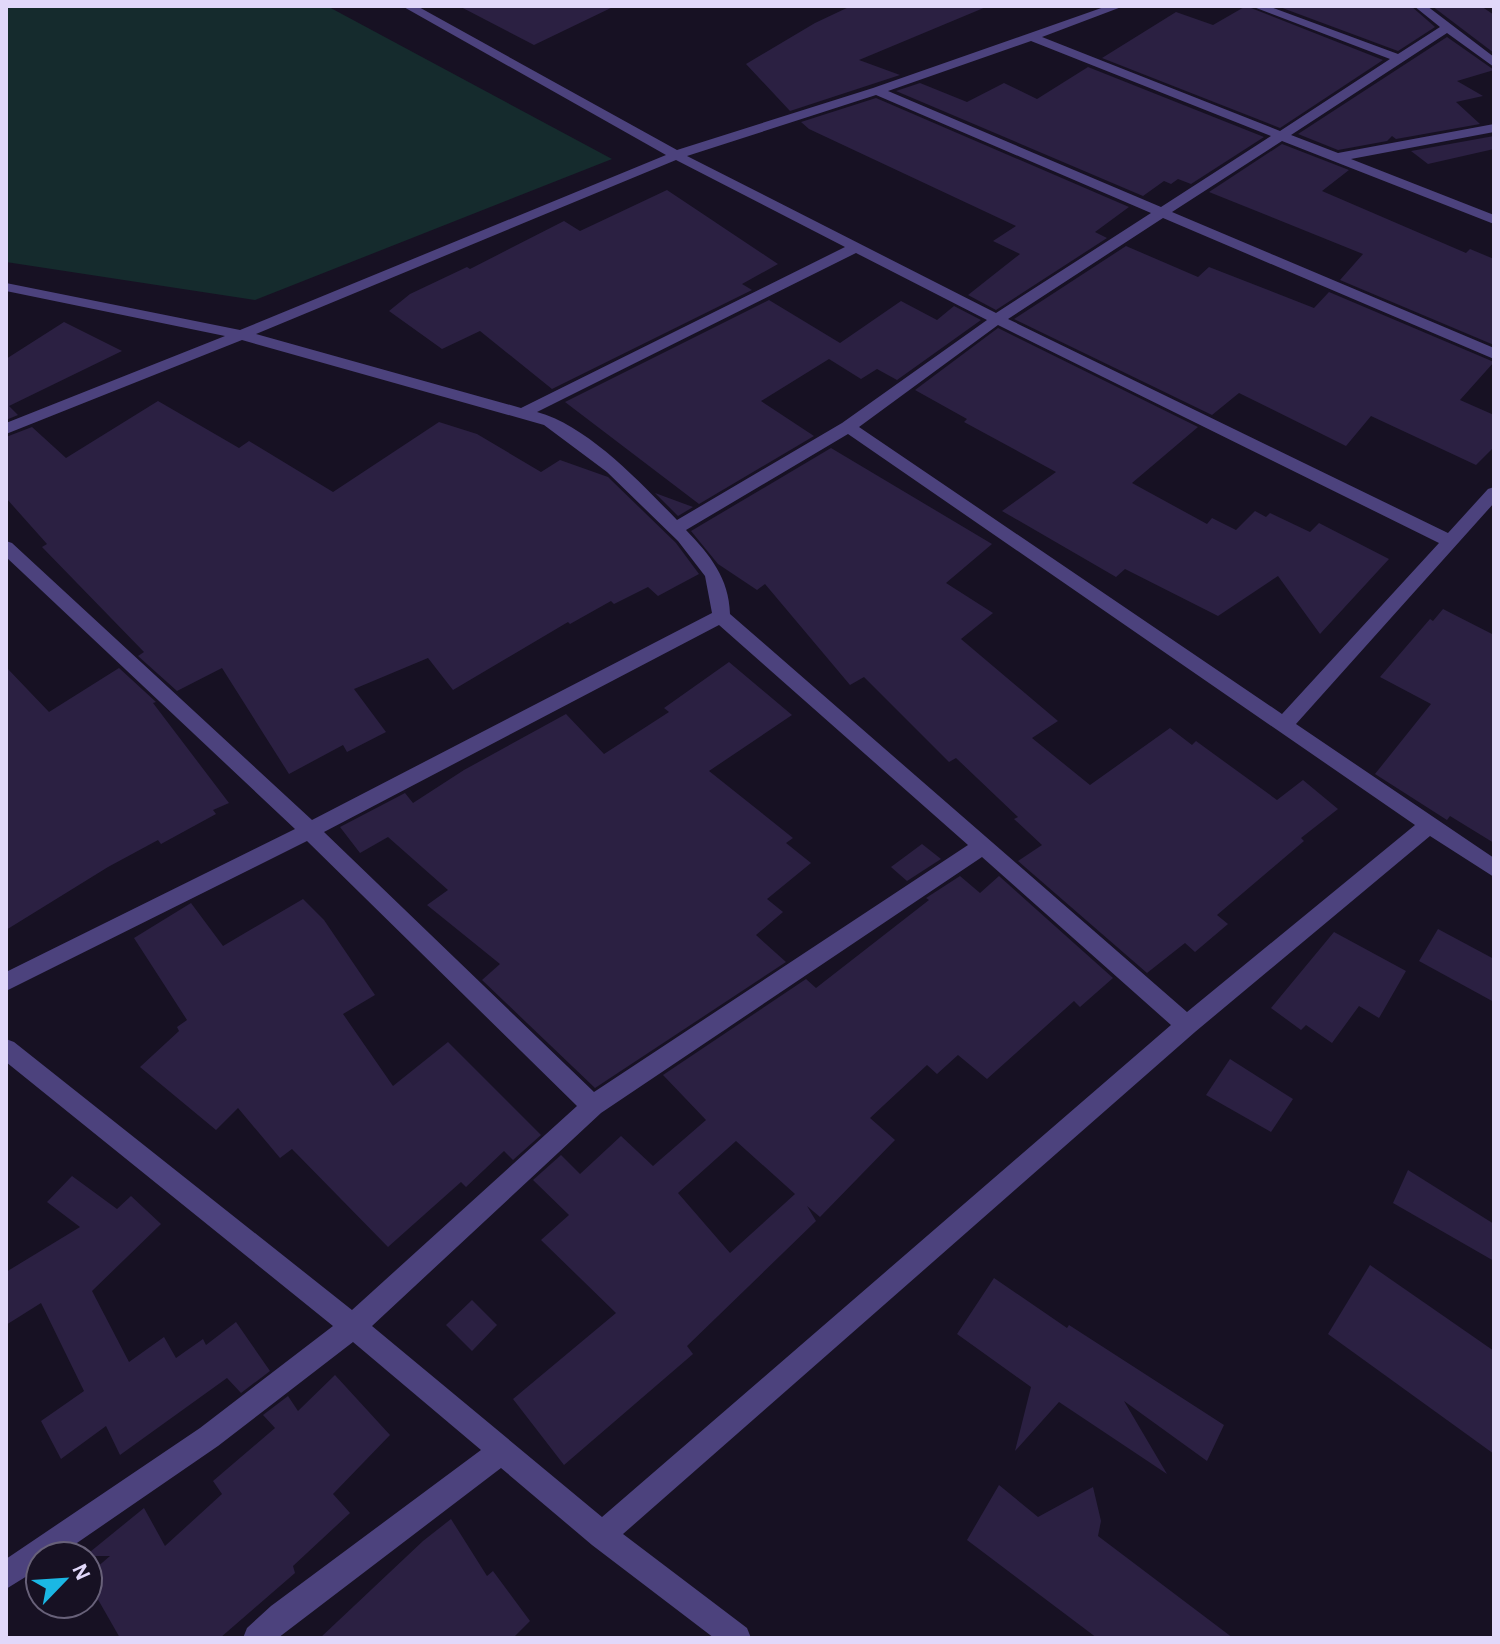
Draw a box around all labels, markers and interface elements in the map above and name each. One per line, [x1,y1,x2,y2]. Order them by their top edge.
north arrow [24,1540,104,1620]
text: N [68,1560,94,1584]

